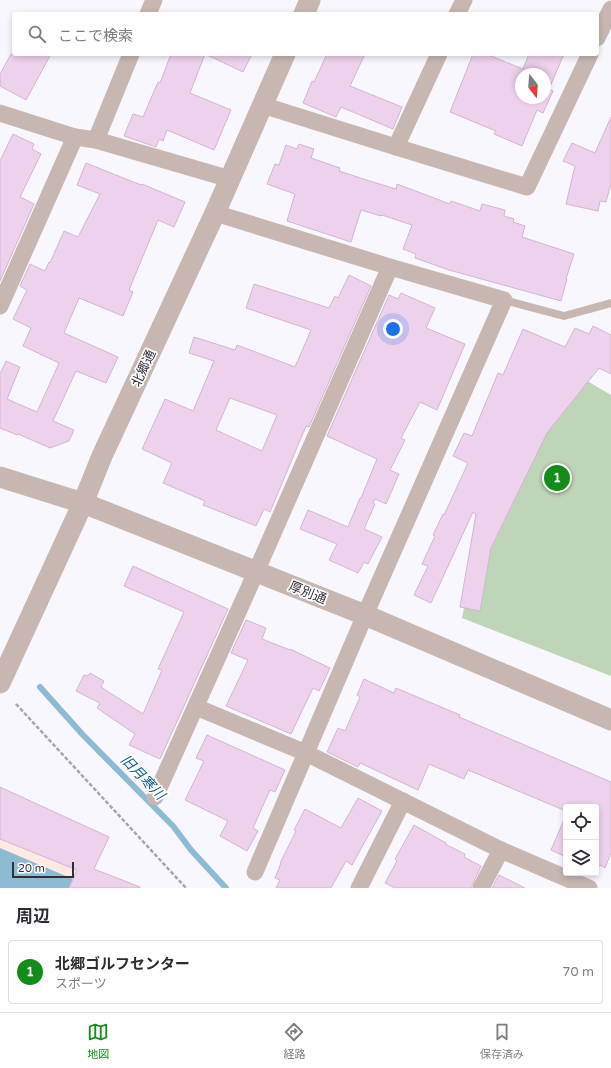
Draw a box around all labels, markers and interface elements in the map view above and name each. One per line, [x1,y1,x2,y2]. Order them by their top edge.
search box [12,12,599,56]
icon: search [26,23,48,45]
text: ここで検索 [58,27,133,45]
north arrow [515,68,551,104]
your location [383,319,403,339]
street label: 北郷通 [128,347,159,389]
pin: 1 [544,463,570,493]
street label: 厚別通 [287,578,329,608]
water label: 旧月寒川 [117,751,170,805]
map controls [563,804,599,876]
button: locate [563,804,599,840]
button: layers [563,840,599,876]
scale bar [12,860,74,879]
text: 20 m [18,862,45,875]
text: 周辺 [16,906,50,927]
text: 北郷ゴルフセンター [55,955,190,973]
text: 1 [26,964,34,980]
text: 70 m [562,964,594,980]
text: スポーツ [55,976,107,992]
tab: 地図 [87,1021,109,1061]
tab: 経路 [283,1021,305,1061]
tab: 保存済み [480,1021,524,1061]

